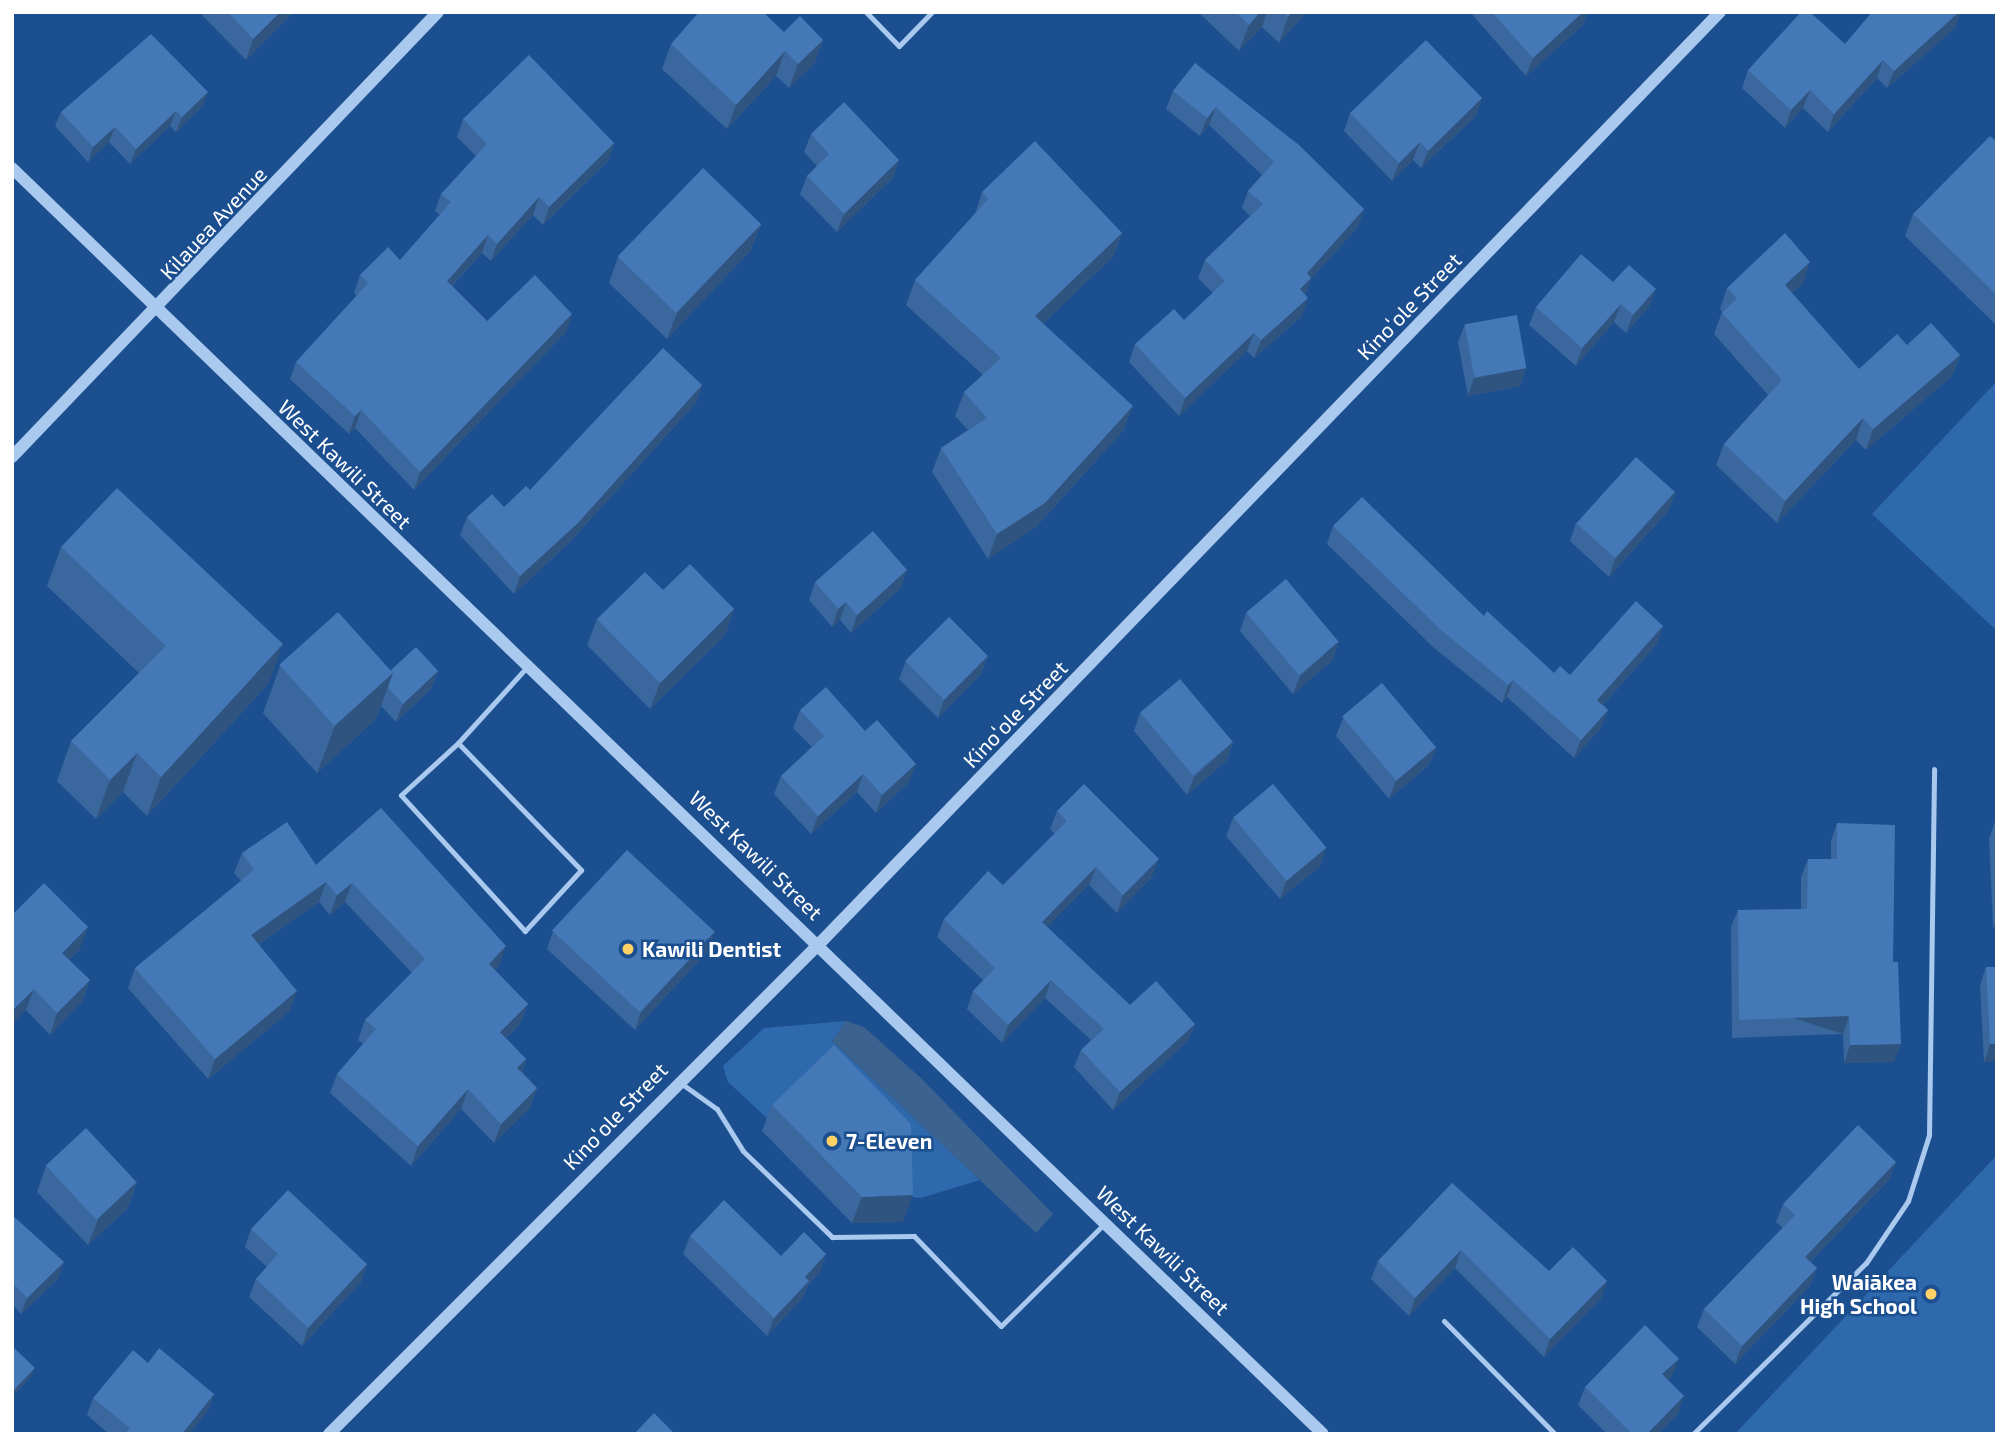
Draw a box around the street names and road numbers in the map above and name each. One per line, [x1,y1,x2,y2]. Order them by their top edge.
street label: Kilauea Avenue [154,161,272,285]
street label: Kinoʻole Street [1352,247,1466,365]
street label: West Kawili Street [273,394,417,534]
street label: Kinoʻole Street [958,655,1072,773]
street label: West Kawili Street [684,785,828,925]
street label: Kinoʻole Street [558,1057,672,1175]
street label: West Kawili Street [1091,1180,1235,1320]

